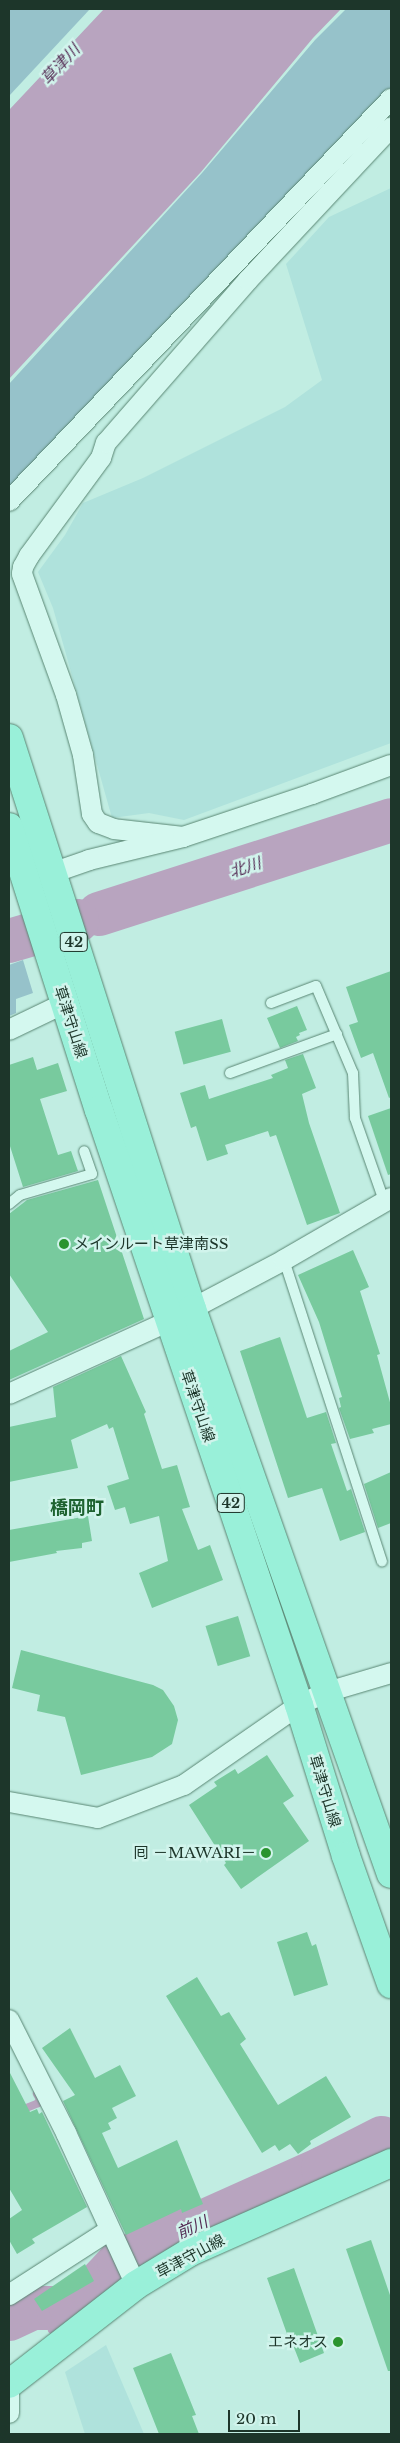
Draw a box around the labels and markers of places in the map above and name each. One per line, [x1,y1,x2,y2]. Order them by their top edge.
place label: メインルート草津南SS [74,1235,228,1253]
marker: メインルート草津南SS [58,1238,70,1250]
place label: 囘 －MAWARI－ [134,1844,256,1862]
marker: 囘 －MAWARI－ [260,1847,272,1859]
place label: エネオス [268,2333,328,2351]
marker: エネオス [332,2336,344,2348]

